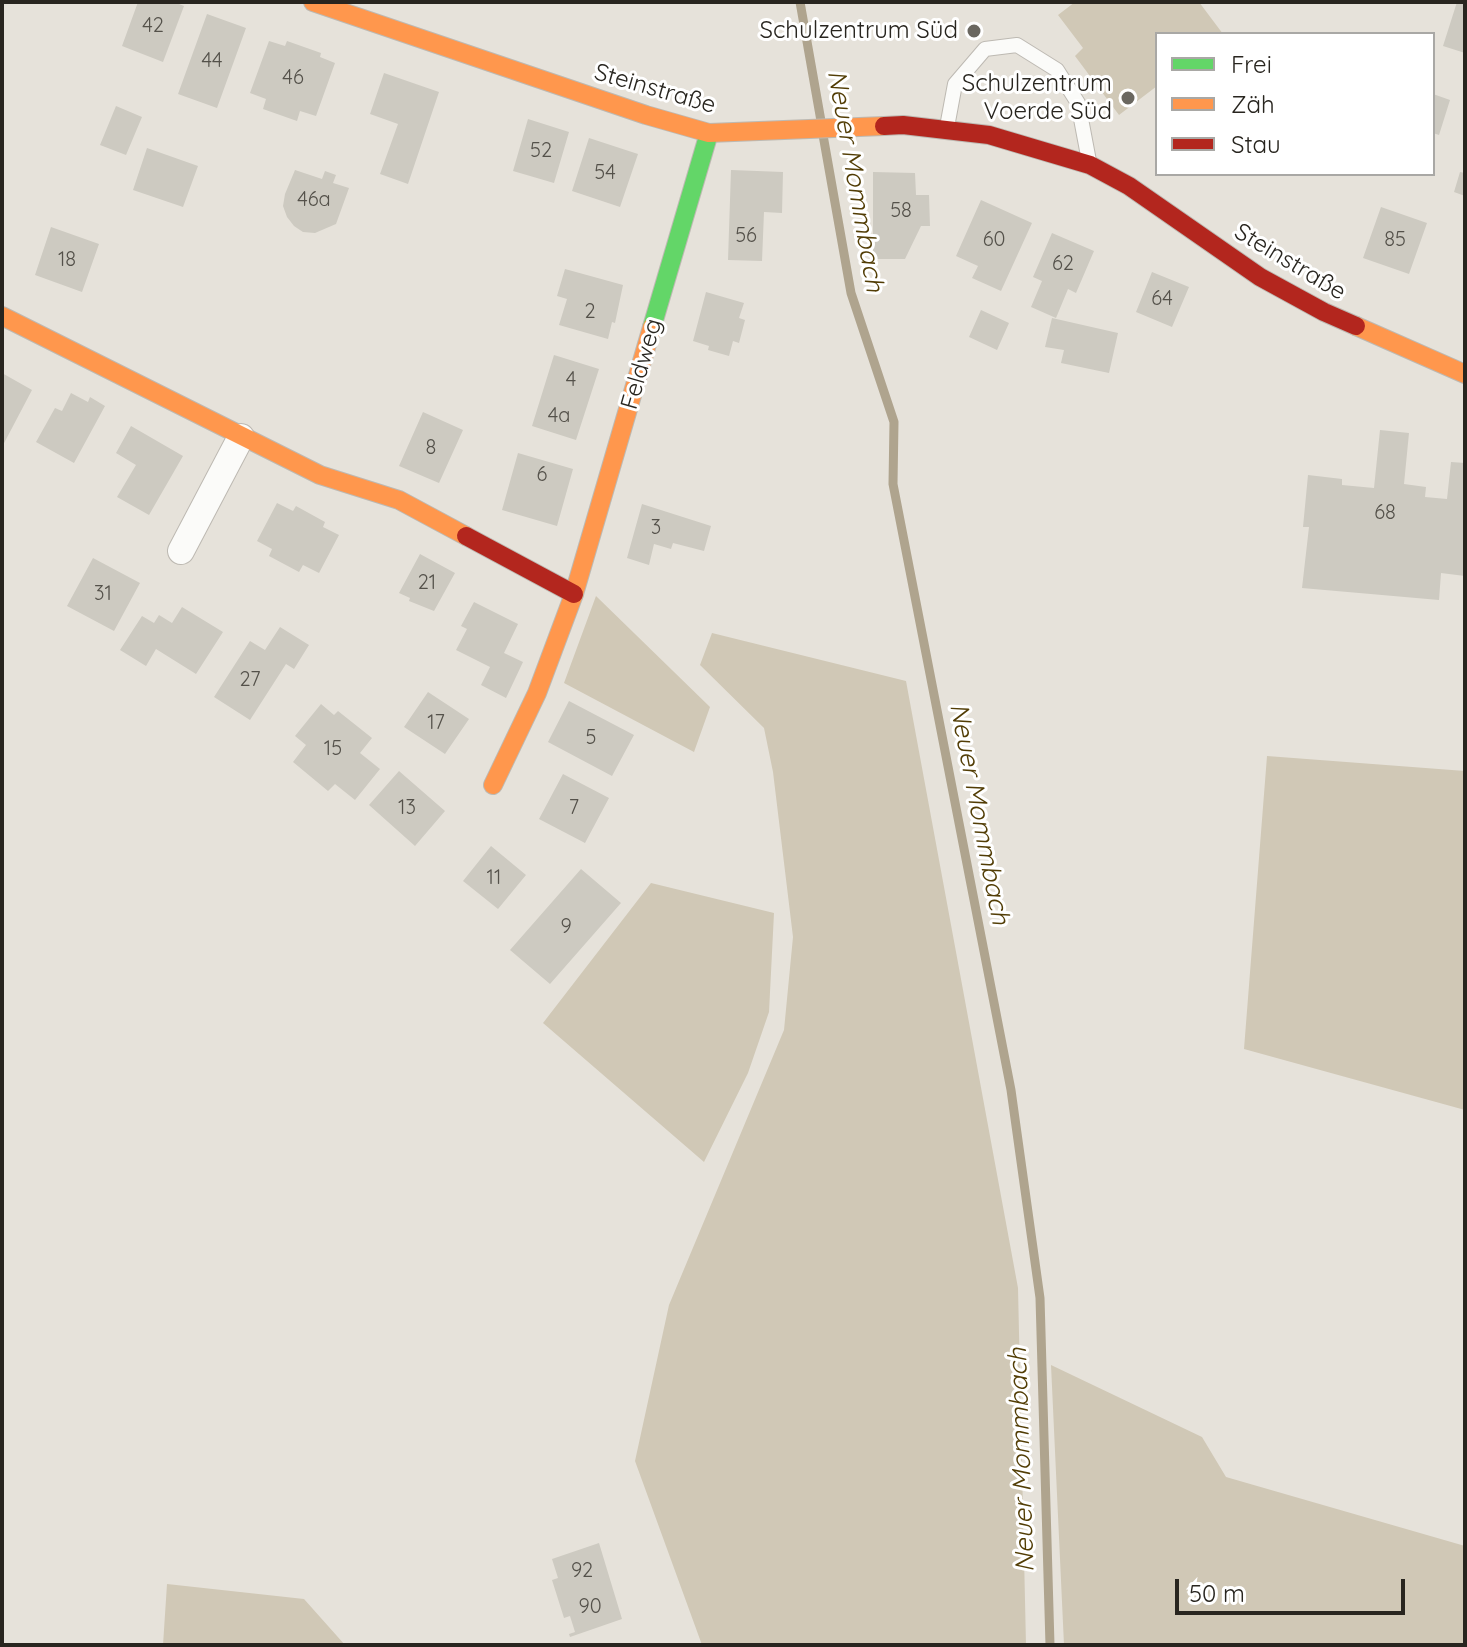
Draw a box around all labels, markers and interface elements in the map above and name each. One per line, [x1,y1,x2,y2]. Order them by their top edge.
house number: 42 [142,14,164,38]
place label: Schulzentrum Süd [759,17,958,45]
marker: Schulzentrum Süd [965,22,983,40]
legend [1155,32,1435,176]
house number: 44 [201,49,223,73]
text: Frei [1231,49,1272,79]
street label: Steinstraße [591,58,719,120]
house number: 46 [282,66,304,90]
water label: Neuer Mommbach [820,68,890,294]
place label: Schulzentrum Voerde Süd [962,70,1112,126]
marker: Schulzentrum Voerde Süd [1119,89,1137,107]
text: Zäh [1231,89,1275,119]
text: Stau [1231,129,1281,159]
house number: 52 [530,139,552,163]
house number: 54 [594,161,616,185]
house number: 46a [297,188,331,212]
house number: 58 [890,199,912,223]
street label: Steinstraße [1229,217,1351,307]
house number: 56 [735,224,757,248]
house number: 60 [983,228,1005,252]
house number: 85 [1384,228,1406,252]
house number: 18 [58,248,76,272]
house number: 62 [1052,252,1074,276]
house number: 64 [1151,287,1173,311]
house number: 2 [584,300,596,324]
street label: Feldweg [615,315,669,413]
house number: 4 [566,368,576,392]
house number: 4a [548,404,570,428]
house number: 8 [426,436,436,460]
house number: 6 [537,463,547,487]
house number: 68 [1374,501,1396,525]
house number: 3 [651,516,661,540]
house number: 21 [418,571,436,595]
house number: 31 [94,582,112,606]
house number: 27 [240,668,260,692]
water label: Neuer Mommbach [942,701,1016,927]
house number: 17 [427,711,445,735]
house number: 5 [586,726,596,750]
house number: 15 [324,737,342,761]
house number: 13 [398,796,416,820]
house number: 7 [569,796,579,820]
house number: 11 [487,866,501,890]
house number: 9 [560,915,572,939]
water label: Neuer Mommbach [1002,1347,1042,1573]
house number: 92 [571,1559,593,1583]
scale bar [1179,1563,1409,1613]
text: 50 m [1189,1578,1245,1608]
house number: 90 [578,1595,602,1619]

